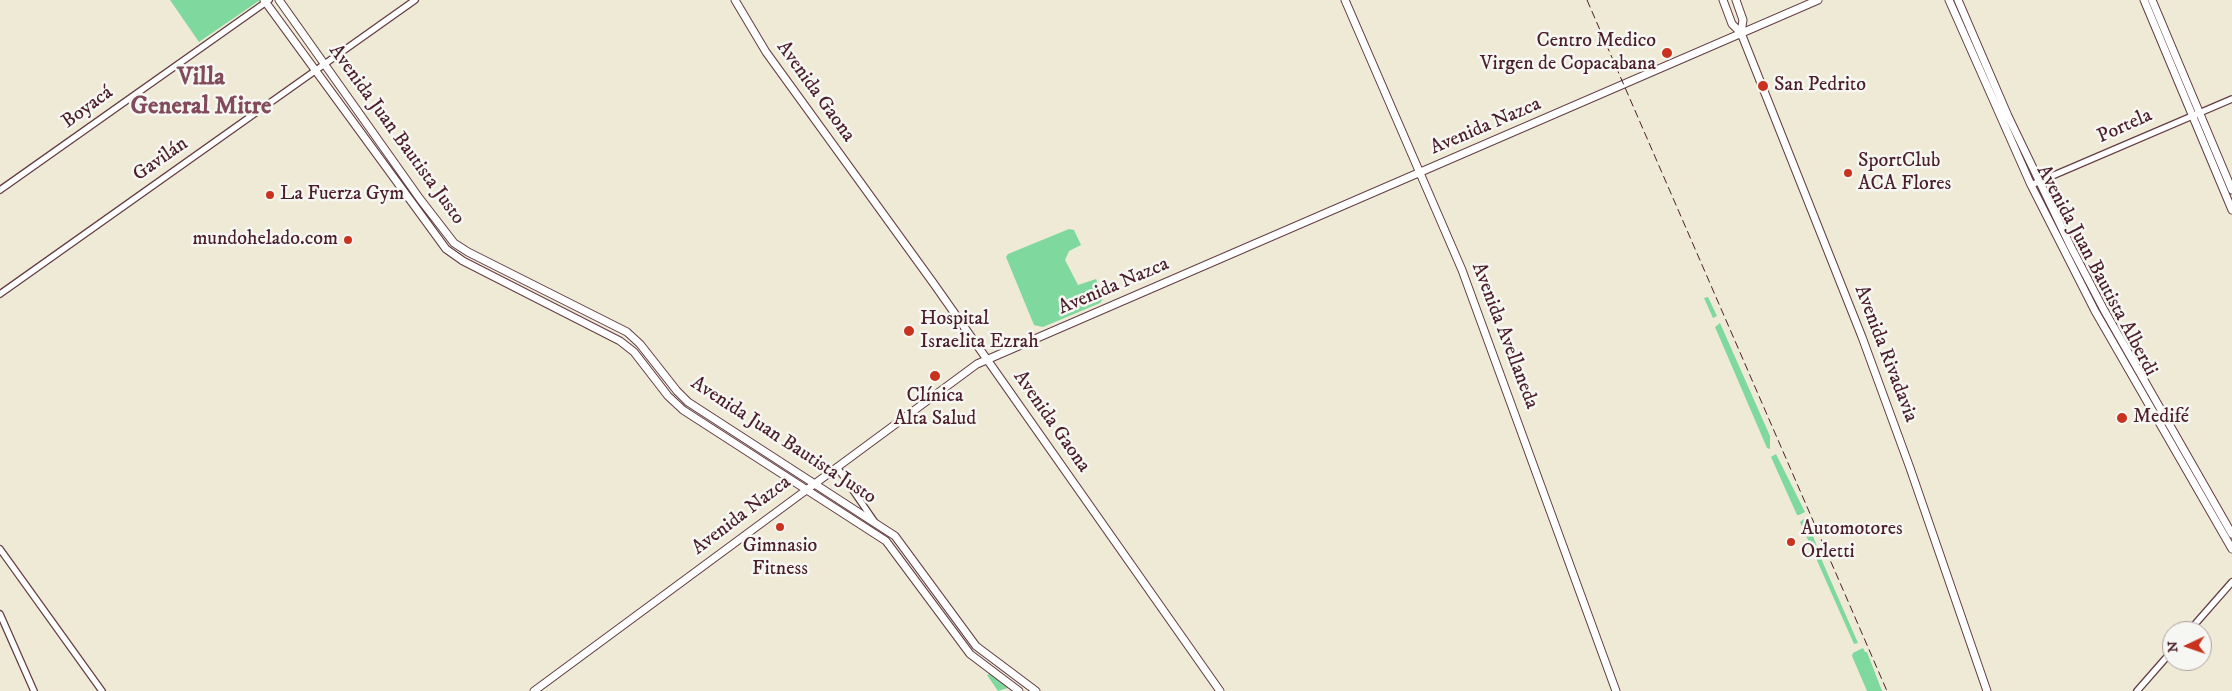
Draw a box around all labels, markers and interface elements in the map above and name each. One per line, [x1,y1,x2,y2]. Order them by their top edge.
place label: Centro Medico Virgen de Copacabana [1480,30,1656,77]
street label: Avenida Gaona [770,37,860,147]
street label: Avenida Juan Bautista Justo [323,40,469,230]
marker: Centro Medico Virgen de Copacabana [1660,46,1674,60]
district label: Villa General Mitre [131,64,271,123]
place label: San Pedrito [1774,74,1866,98]
marker: San Pedrito [1756,79,1770,93]
street label: Boyacá [58,81,118,135]
street label: Avenida Nazca [1427,93,1545,161]
street label: Portela [2094,104,2156,150]
street label: Gavilán [129,133,193,187]
place label: SportClub ACA Flores [1858,150,1951,197]
street label: Avenida Juan Bautista Alberdi [2030,161,2162,381]
marker: SportClub ACA Flores [1842,167,1854,179]
place label: La Fuerza Gym [280,183,404,207]
marker: La Fuerza Gym [264,189,276,201]
place label: mundohelado.com [192,228,338,252]
marker: mundohelado.com [342,234,354,246]
street label: Avenida Nazca [1055,253,1173,321]
street label: Avenida Avellaneda [1465,259,1543,413]
street label: Avenida Rivadavia [1848,282,1922,426]
place label: Hospital Israelita Ezrah [920,308,1039,355]
marker: Hospital Israelita Ezrah [902,324,916,338]
street label: Avenida Gaona [1007,366,1095,478]
marker: Clínica Alta Salud [928,369,942,383]
street label: Avenida Juan Bautista Justo [686,372,880,510]
place label: Clínica Alta Salud [894,385,976,432]
place label: Medifé [2133,406,2189,430]
marker: Medifé [2115,411,2129,425]
street label: Avenida Nazca [688,471,796,561]
place label: Automotores Orletti [1801,518,1903,565]
marker: Gimnasio Fitness [774,521,786,533]
place label: Gimnasio Fitness [743,535,817,582]
marker: Automotores Orletti [1785,536,1797,548]
north arrow [2162,621,2212,671]
text: N [2164,641,2182,653]

